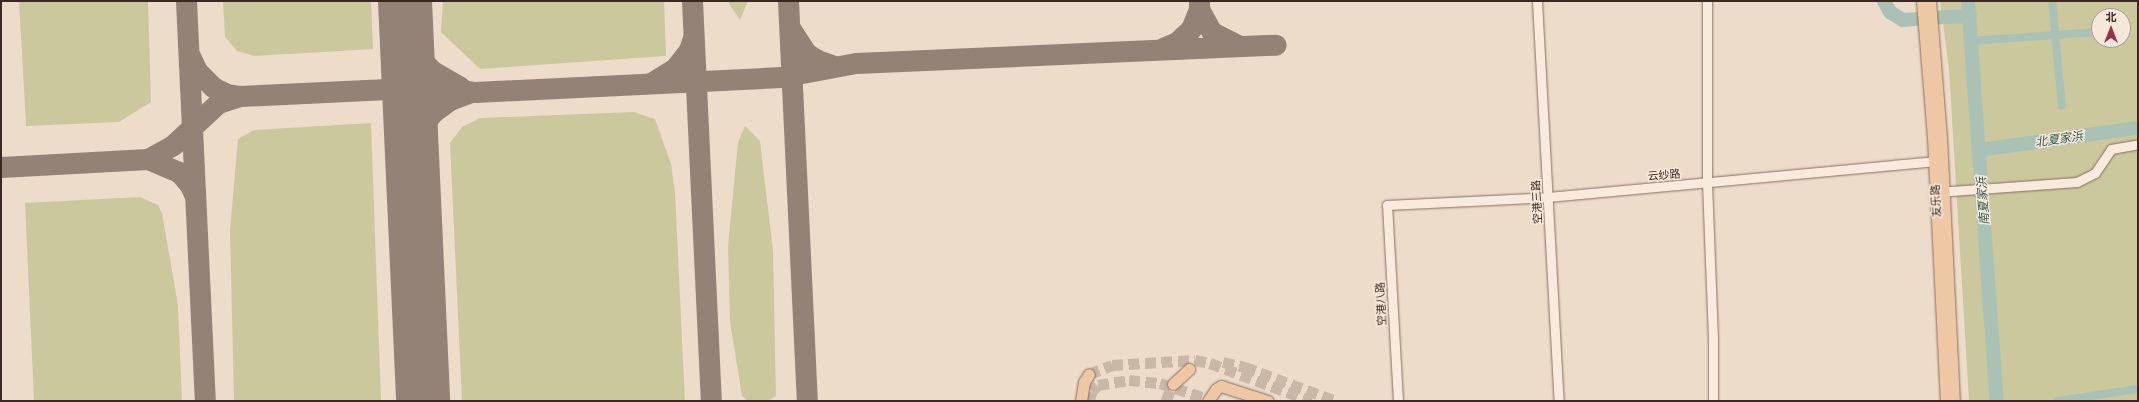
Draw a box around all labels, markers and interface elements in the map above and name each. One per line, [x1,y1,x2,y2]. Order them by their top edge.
north arrow [2091,8,2131,48]
text: 北 [2106,10,2117,24]
water label: 北夏家浜 [2034,129,2084,149]
street label: 云纱路 [1647,167,1681,183]
water label: 南夏家浜 [1974,177,1992,225]
street label: 空港三路 [1529,180,1545,224]
street label: 友乐路 [1929,184,1943,218]
street label: 空港八路 [1373,282,1389,326]

